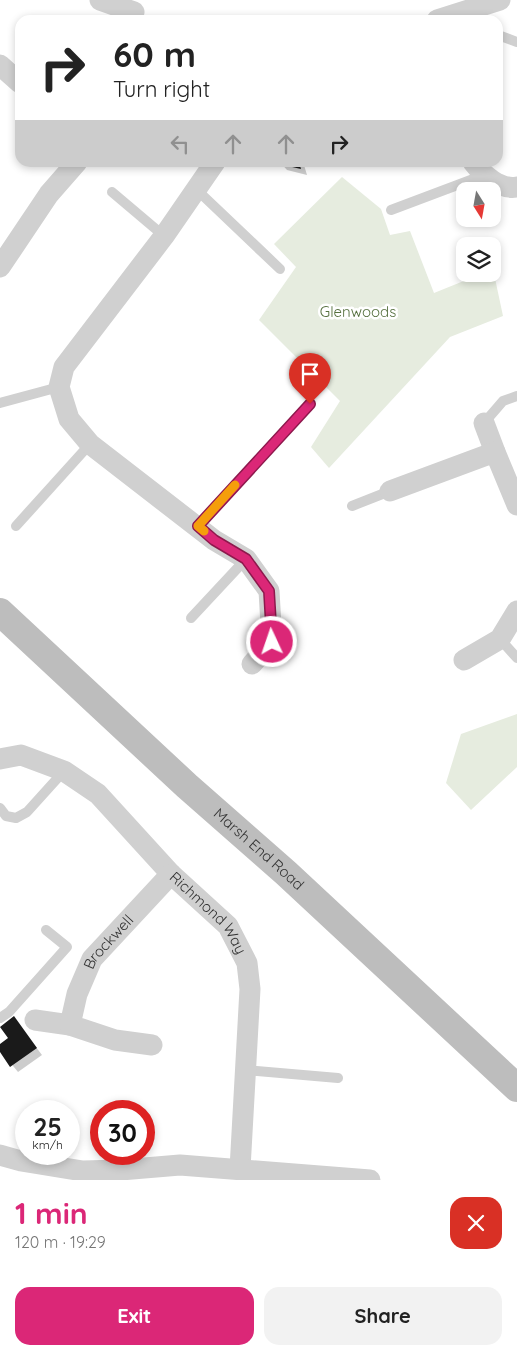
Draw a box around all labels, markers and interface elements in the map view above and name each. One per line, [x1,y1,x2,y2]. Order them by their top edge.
text: 60 m [113,32,196,76]
icon: right [30,35,95,100]
text: Turn right [113,75,210,103]
icon: left [166,130,194,158]
icon: ahead [219,130,247,158]
icon: ahead [272,130,300,158]
icon: right [325,130,353,158]
north arrow [456,182,501,228]
map controls [456,182,501,282]
button: layers [456,237,501,282]
park label: Glenwoods [320,302,396,321]
pin [289,353,331,404]
icon: arrive [296,360,324,388]
position arrow [245,615,297,667]
street label: Marsh End Road [210,804,308,894]
street label: Richmond Way [166,867,251,957]
street label: Brockwell [79,911,137,972]
speed limit sign: 30 [90,1100,155,1165]
text: 25 [33,1111,62,1142]
text: km/h [32,1137,63,1152]
text: 1 min [15,1194,88,1232]
button: close [450,1197,502,1249]
text: 120 m · 19:29 [15,1232,106,1252]
button: Exit [15,1287,254,1345]
button: Share [264,1287,502,1345]

